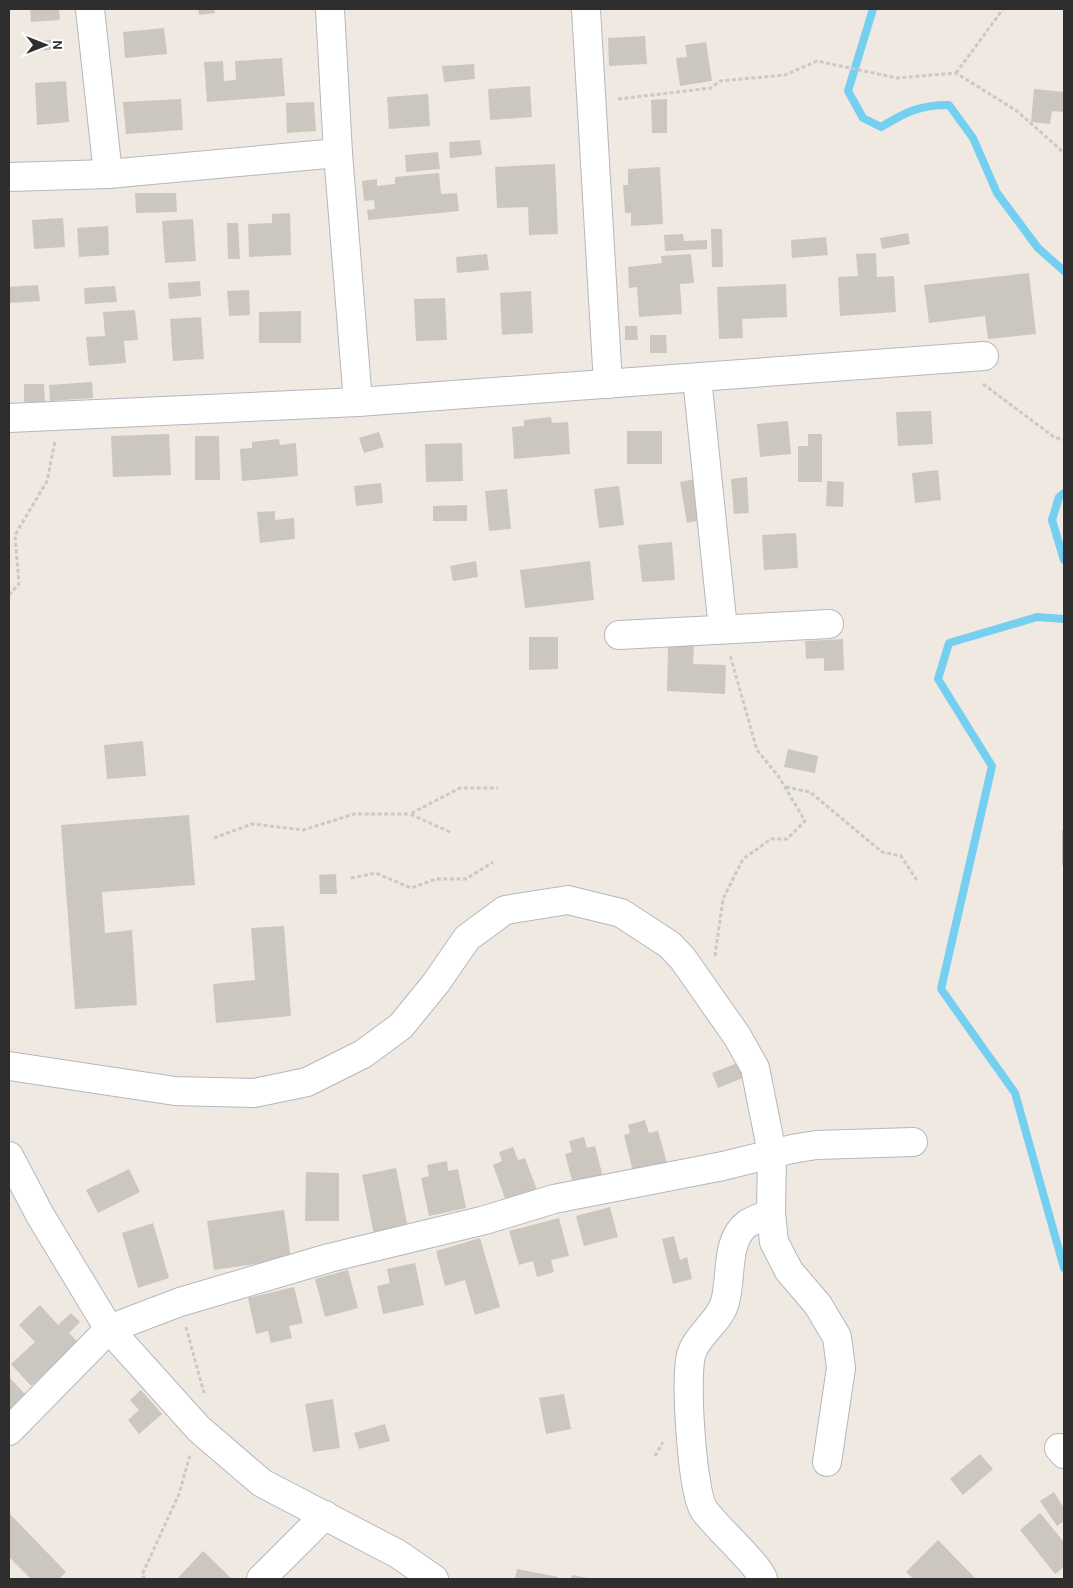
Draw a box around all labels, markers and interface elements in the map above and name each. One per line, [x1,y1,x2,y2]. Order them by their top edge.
north arrow [20,20,70,70]
text: N [49,40,66,50]

